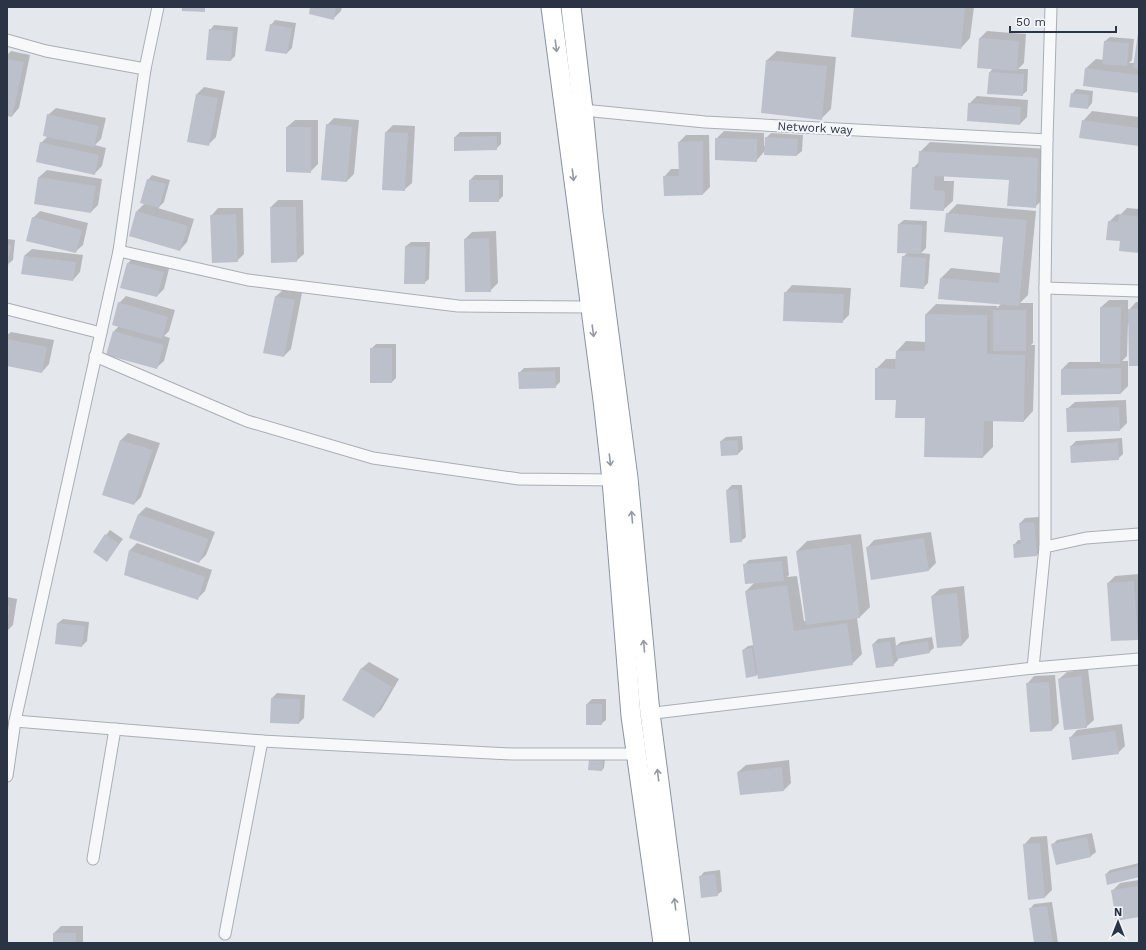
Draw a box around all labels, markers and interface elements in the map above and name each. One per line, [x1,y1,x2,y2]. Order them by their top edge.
scale bar [1010,8,1116,34]
text: 50 m [1016,15,1046,29]
one-way arrow [552,39,560,52]
street label: Network way [777,119,854,137]
one-way arrow [569,168,576,181]
one-way arrow [589,324,597,337]
one-way arrow [606,453,614,466]
one-way arrow [628,511,635,524]
one-way arrow [640,640,647,653]
one-way arrow [654,769,662,782]
one-way arrow [671,898,679,911]
north arrow [1098,902,1138,942]
text: N [1114,906,1122,919]

